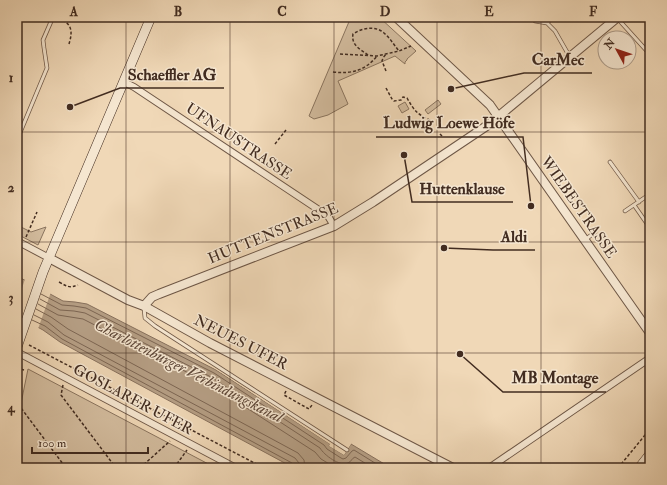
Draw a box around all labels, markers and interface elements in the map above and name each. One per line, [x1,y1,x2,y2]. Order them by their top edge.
text: A [69,4,79,20]
text: B [174,4,182,20]
text: C [277,4,287,20]
text: D [380,4,391,20]
text: E [484,4,494,20]
text: F [589,4,598,20]
north arrow [597,30,637,70]
text: N [601,35,619,53]
callout: CarMec [524,45,592,73]
text: CarMec [532,50,585,70]
callout: Schaeffler AG [120,60,224,88]
text: Schaeffler AG [128,65,217,85]
text: 1 [9,70,14,86]
street label: UFNAUSTRASSE [182,99,296,184]
callout: Ludwig Loewe Höfe [376,109,523,137]
text: Ludwig Loewe Höfe [383,113,515,134]
street label: WIEBESTRASSE [536,152,621,262]
callout: Huttenklause [412,174,513,202]
text: Huttenklause [419,179,505,199]
text: 2 [8,180,15,196]
street label: HUTTENSTRASSE [205,199,341,268]
callout: Aldi [493,222,535,250]
text: Aldi [500,227,528,247]
text: 3 [9,290,14,306]
street label: NEUES UFER [191,311,292,375]
water label: Charlottenburger Verbindungskanal [91,315,287,428]
street label: GOSLARER UFER [70,360,197,440]
callout: MB Montage [503,364,606,392]
text: MB Montage [511,368,599,389]
text: 4 [6,400,15,416]
scale bar [32,429,148,455]
text: 100 m [38,436,67,451]

